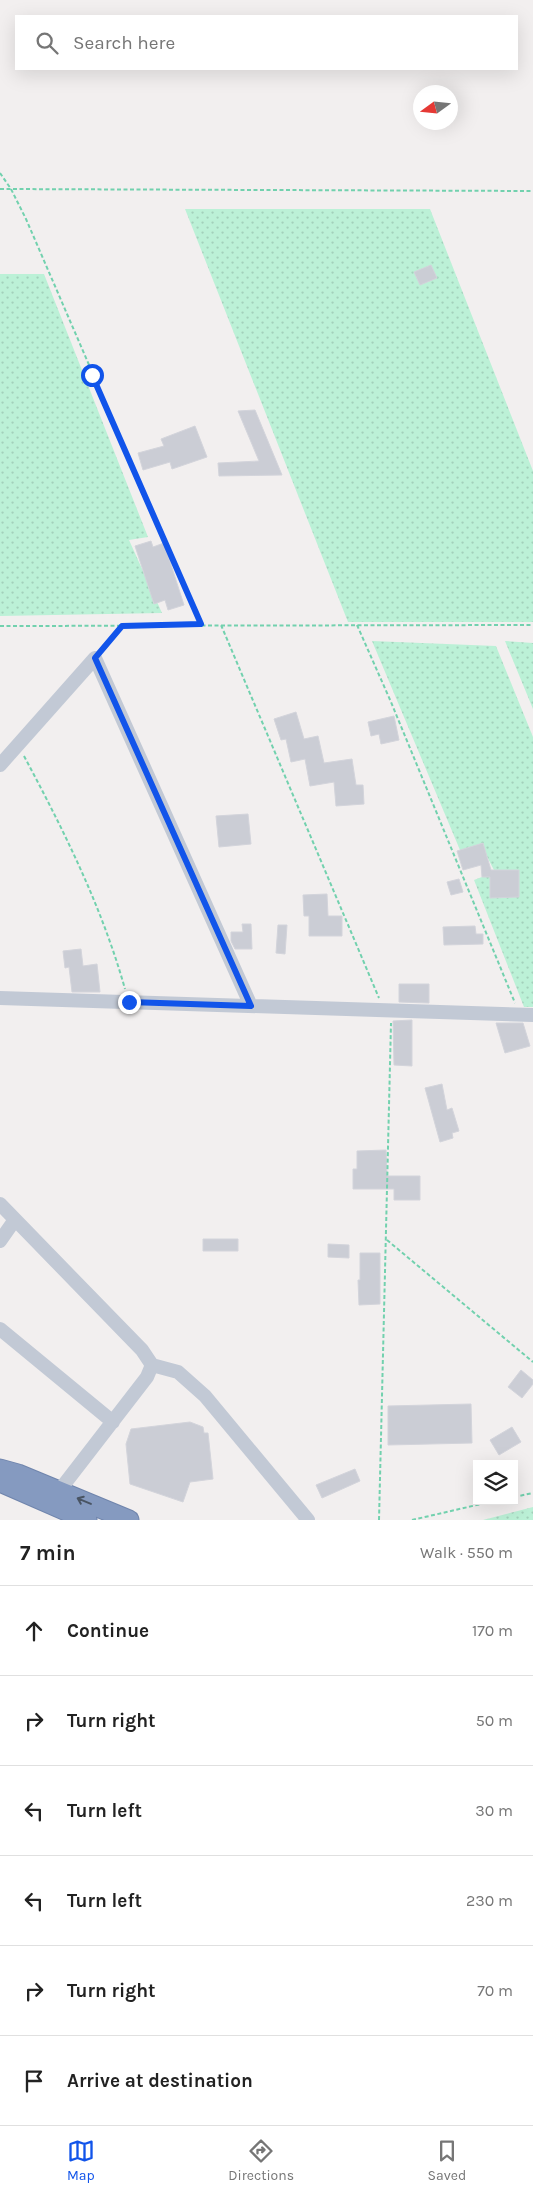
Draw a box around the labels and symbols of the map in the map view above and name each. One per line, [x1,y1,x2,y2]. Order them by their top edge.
north arrow [413,85,458,130]
route start [81,364,104,387]
route end [118,991,141,1014]
one-way arrow [76,1496,91,1505]

